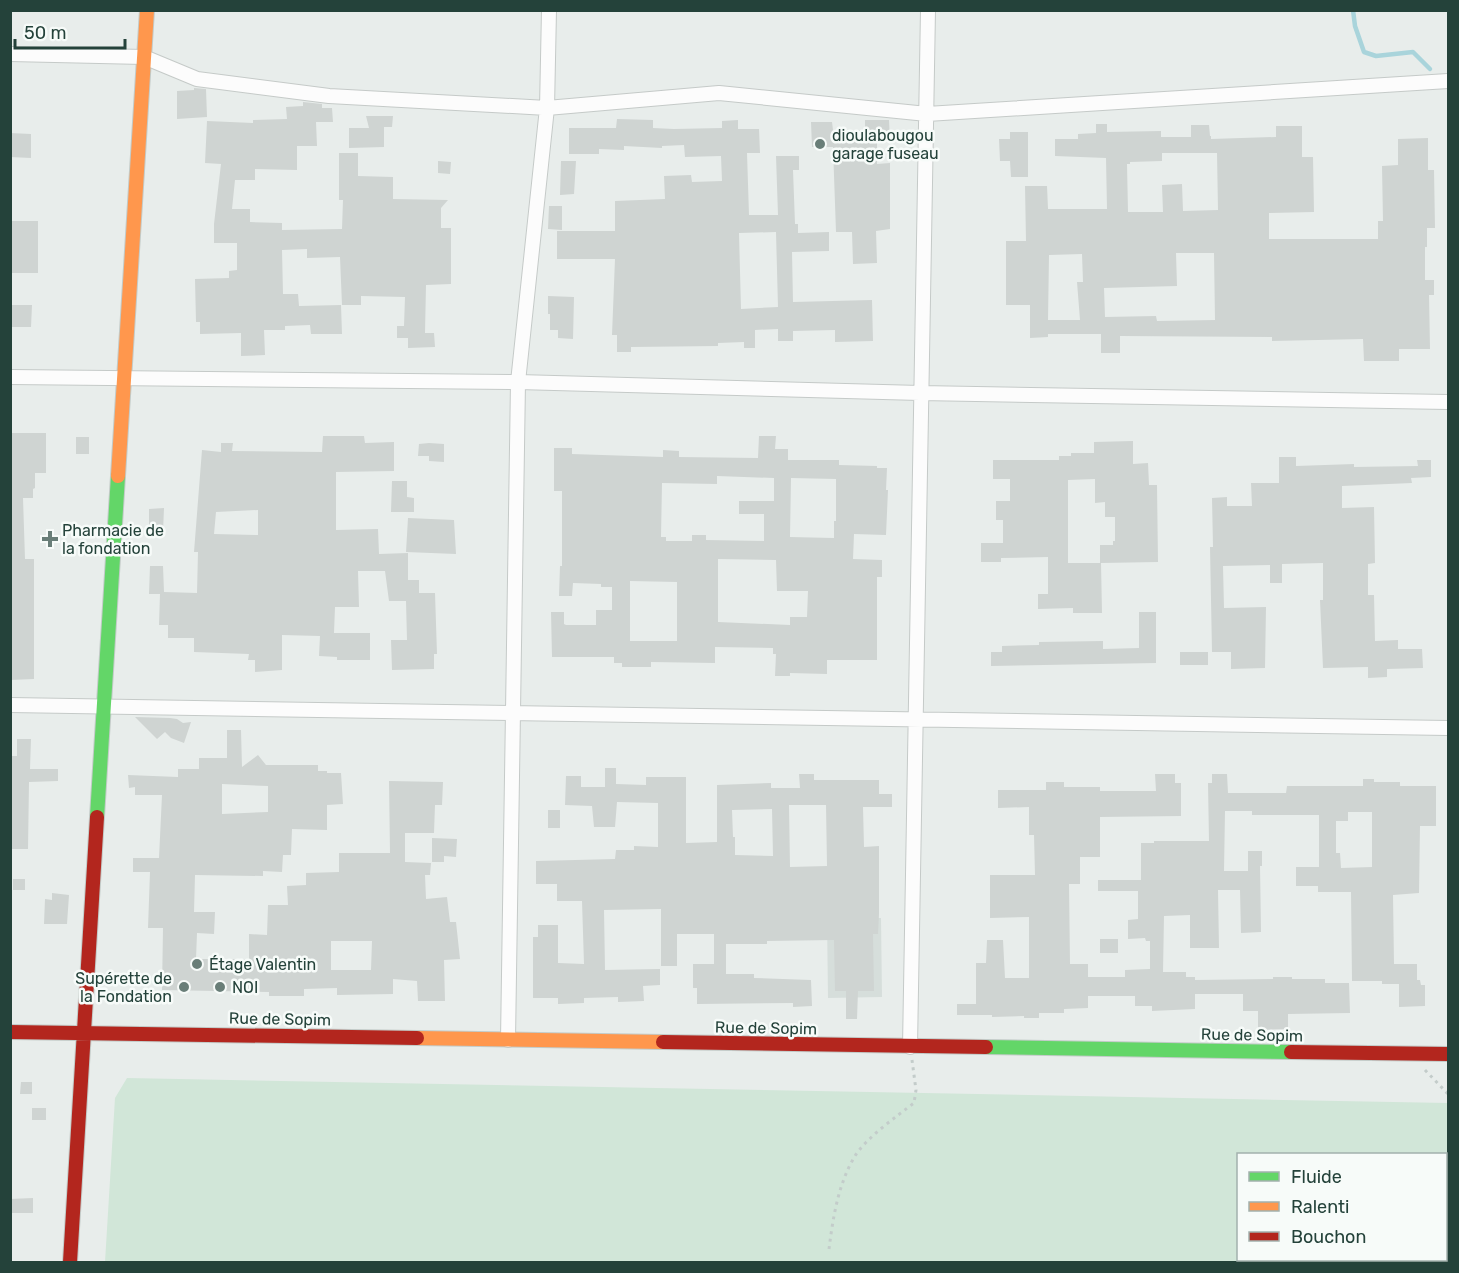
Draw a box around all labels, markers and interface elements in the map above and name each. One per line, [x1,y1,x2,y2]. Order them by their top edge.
scale bar [15,12,124,50]
text: 50 m [24,22,67,44]
place label: dioulabougou garage fuseau [832,126,939,163]
marker: dioulabougou garage fuseau [813,137,827,151]
place label: Pharmacie de la fondation [62,521,164,558]
marker: Pharmacie de la fondation [43,532,57,546]
place label: Étage Valentin [209,955,316,974]
marker: Étage Valentin [190,957,204,971]
place label: Supérette de la Fondation [75,969,172,1006]
place label: NOI [232,978,258,997]
marker: Supérette de la Fondation [177,980,191,994]
marker: NOI [213,980,227,994]
street label: Rue de Sopim [229,1009,331,1029]
street label: Rue de Sopim [715,1018,817,1038]
street label: Rue de Sopim [1201,1025,1303,1045]
legend [1237,1153,1447,1261]
text: Fluide [1291,1166,1342,1188]
text: Ralenti [1291,1196,1349,1218]
text: Bouchon [1291,1226,1366,1248]

